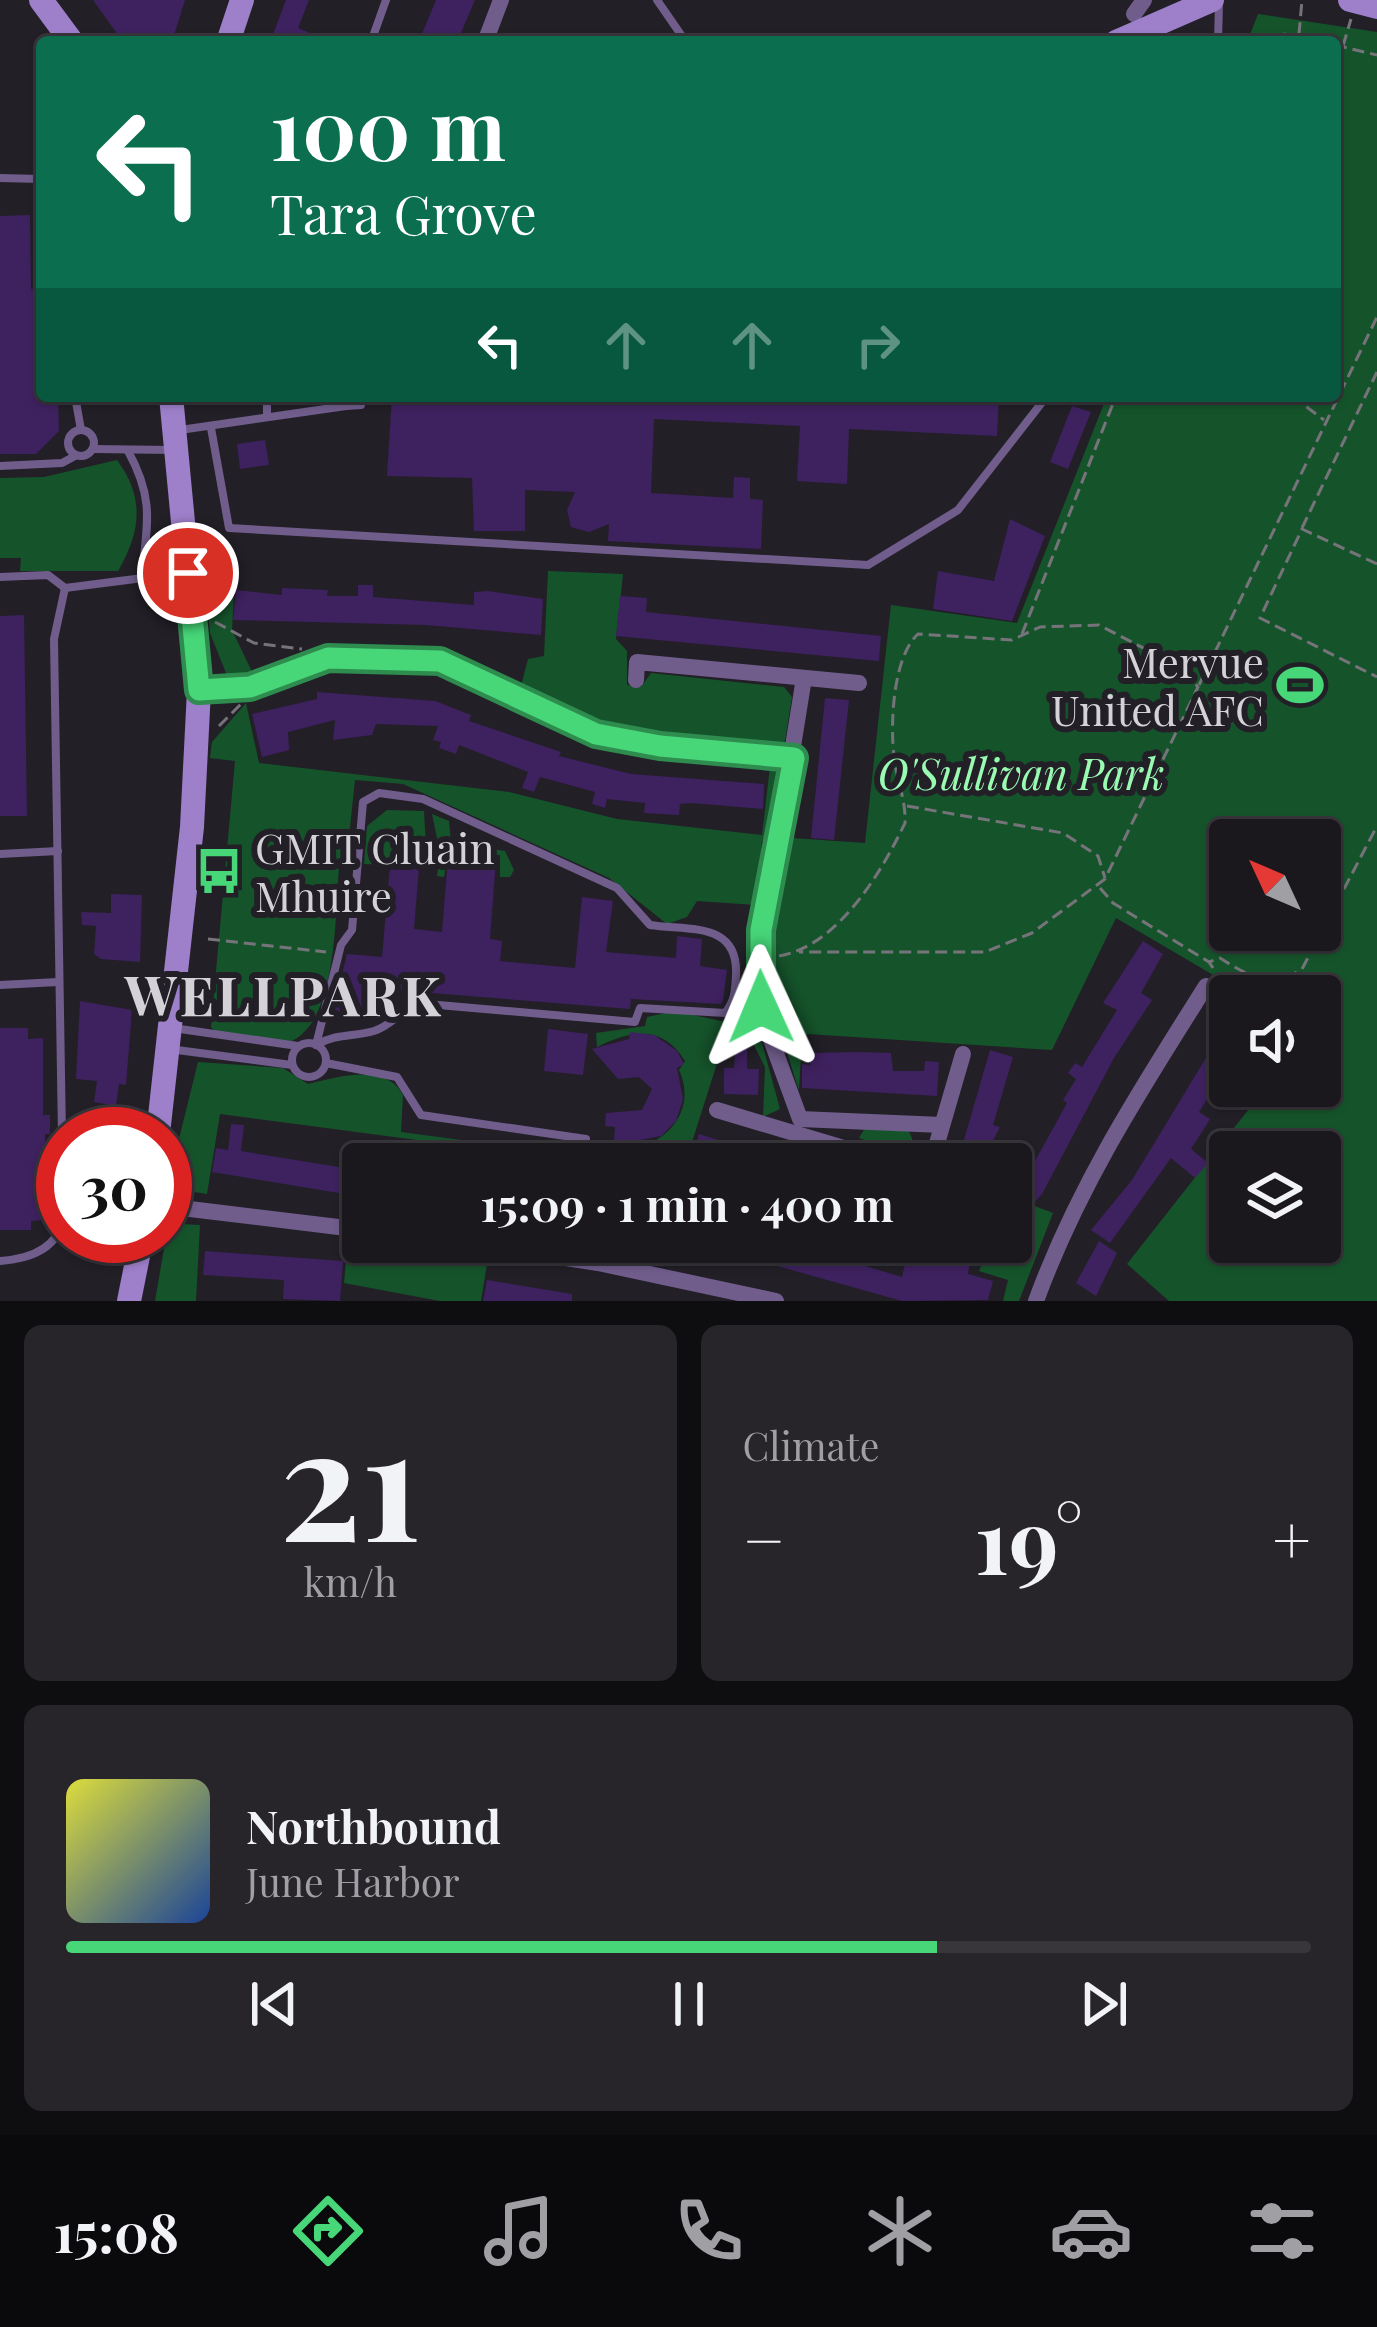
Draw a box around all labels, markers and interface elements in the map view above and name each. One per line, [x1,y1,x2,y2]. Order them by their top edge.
text: 100 m [270,70,506,182]
icon: left [72,84,228,240]
text: Tara Grove [270,177,537,249]
icon: left [467,312,533,378]
icon: ahead [593,312,659,378]
icon: ahead [719,312,785,378]
icon: right [845,312,911,378]
pin [137,522,239,624]
icon: arrive [155,540,221,606]
place label: Mervue United AFC [1051,633,1264,737]
sports icon: Mervue United AFC [1275,660,1325,710]
park label: O'Sullivan Park [878,745,1164,801]
place label: GMIT Cluain Mhuire [255,819,494,923]
north arrow [1209,819,1341,951]
map controls [1209,819,1341,1263]
bus stop icon: GMIT Cluain Mhuire [194,846,244,896]
position arrow [698,944,824,1070]
district label: WELLPARK [124,958,443,1030]
button: sound [1209,975,1341,1107]
speed limit sign: 30 [36,1107,192,1263]
button: layers [1209,1131,1341,1263]
text: 15:09 · 1 min · 400 m [480,1173,894,1233]
text: 21 [280,1373,421,1581]
text: Climate [743,1419,880,1471]
text: 19° [974,1478,1083,1598]
text: − [743,1494,785,1582]
text: + [1272,1494,1311,1582]
text: km/h [303,1555,397,1607]
text: Northbound [246,1795,501,1855]
text: June Harbor [246,1855,460,1907]
icon: previous [241,1971,307,2037]
icon: pause [656,1971,722,2037]
icon: next [1071,1971,1137,2037]
icon: directions [286,2189,370,2273]
icon: music [477,2189,561,2273]
icon: phone [667,2189,751,2273]
icon: climate [858,2189,942,2273]
icon: car [1049,2189,1133,2273]
icon: filters [1240,2189,1324,2273]
text: 15:08 [53,2195,179,2267]

